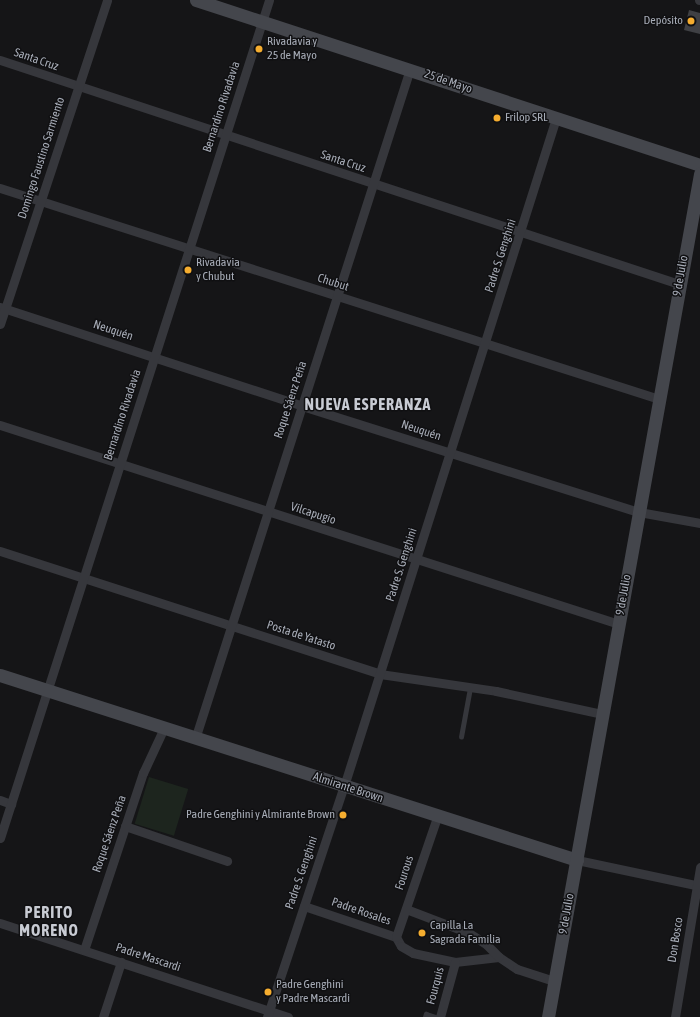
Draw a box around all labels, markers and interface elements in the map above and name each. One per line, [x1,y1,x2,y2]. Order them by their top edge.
place label: Depósito [644,14,683,28]
marker: Depósito [686,16,696,26]
place label: Rivadavia y 25 de Mayo [267,35,317,63]
marker: Rivadavia y 25 de Mayo [254,44,264,54]
street label: Santa Cruz [12,46,60,74]
street label: Bernardino Rivadavia [200,60,244,154]
street label: 25 de Mayo [422,67,474,97]
street label: Domingo Faustino Sarmiento [16,95,68,221]
place label: Frilop SRL [505,111,548,125]
marker: Frilop SRL [492,113,502,123]
street label: Santa Cruz [319,148,367,176]
street label: Padre S. Genghini [482,217,520,295]
street label: 9 de Julio [670,254,692,298]
place label: Rivadavia y Chubut [196,256,240,284]
marker: Rivadavia y Chubut [183,265,193,275]
street label: Chubut [316,271,350,295]
street label: Neuquén [91,318,135,344]
street label: Roque Sáenz Peña [272,359,310,441]
street label: Bernardino Rivadavia [101,368,145,462]
district label: NUEVA ESPERANZA [305,394,431,414]
street label: Neuquén [399,418,443,444]
street label: Vilcapugio [289,500,337,528]
street label: Padre S. Genghini [383,526,421,604]
street label: 9 de Julio [613,573,635,617]
street label: Posta de Yatasto [265,618,337,654]
street label: Almirante Brown [311,770,385,806]
street label: Roque Sáenz Peña [90,794,130,874]
place label: Padre Genghini y Almirante Brown [186,808,335,822]
marker: Padre Genghini y Almirante Brown [338,810,348,820]
street label: Padre S. Genghini [283,835,321,911]
street label: Fourous [393,854,417,892]
street label: 9 de Julio [556,892,578,936]
street label: Padre Rosales [329,895,393,929]
district label: PERITO MORENO [19,902,79,940]
street label: Don Bosco [665,916,687,964]
place label: Capilla La Sagrada Familia [430,919,501,947]
marker: Capilla La Sagrada Familia [417,928,427,938]
street label: Padre Mascardi [114,941,182,975]
street label: Fourquis [424,966,448,1006]
place label: Padre Genghini y Padre Mascardi [276,978,350,1006]
marker: Padre Genghini y Padre Mascardi [263,987,273,997]

